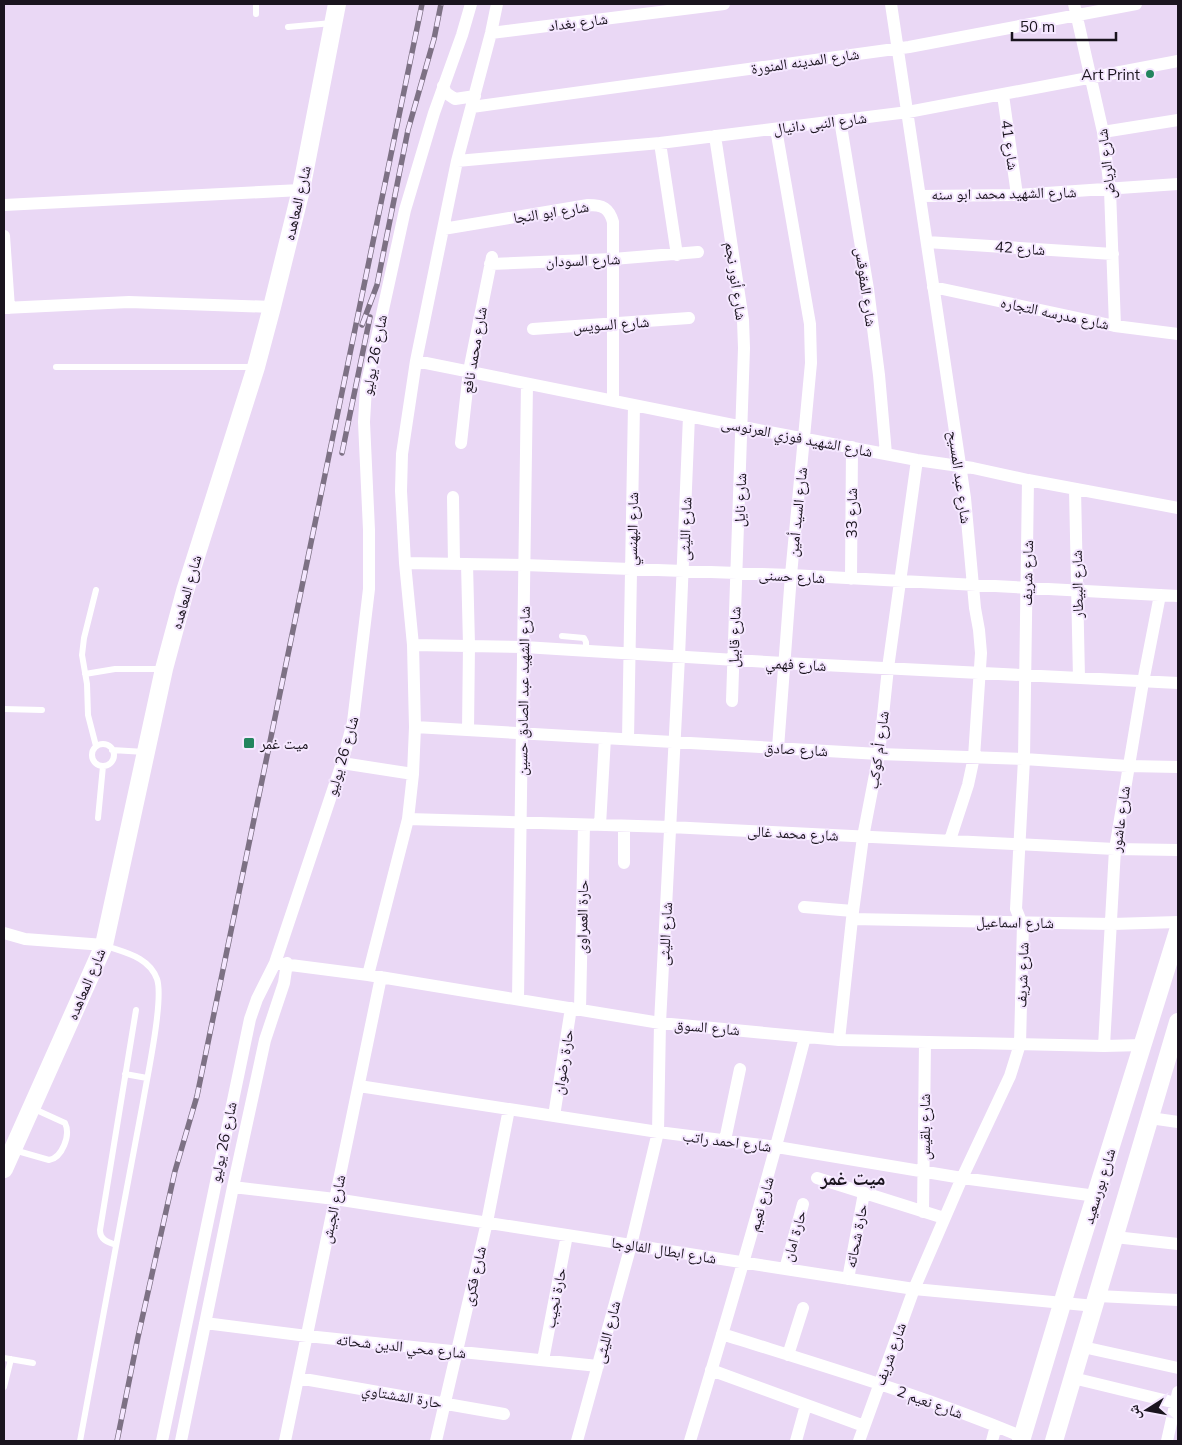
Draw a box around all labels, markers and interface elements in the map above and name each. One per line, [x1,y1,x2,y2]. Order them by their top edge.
street label: شارع بغداد [547,9,609,36]
scale bar [1012,10,1116,42]
text: 50 m [1020,17,1055,36]
street label: شارع المدينه المنورة [750,44,861,79]
place label: Art Print [1081,65,1140,84]
marker: Art Print [1144,68,1156,80]
street label: شارع النبى دانيال [772,108,868,139]
street label: شارع 41 [996,119,1023,172]
street label: شارع الرياض [1092,128,1121,200]
street label: شارع المعاهده [279,164,316,243]
street label: شارع الشهيد محمد ابو سنه [931,182,1077,205]
street label: شارع ابو النجا [512,197,590,228]
street label: شارع 42 [994,237,1046,260]
street label: شارع أنور نجم [720,241,751,322]
street label: شارع المقوقس [850,246,881,328]
street label: شارع السودان [545,249,621,272]
street label: شارع مدرسه التجاره [999,292,1111,335]
street label: شارع محمد نافع [457,305,492,395]
street label: شارع السويس [572,312,650,337]
street label: شارع 26 يوليو [357,313,392,397]
street label: شارع الشهيد فوزي العرنوسى [719,413,874,464]
street label: شارع عبد المسيح [943,429,976,525]
street label: شارع السيد أمين [783,466,812,558]
street label: شارع نايل [730,472,751,528]
street label: شارع 33 [842,488,862,538]
street label: شارع البهنسي [622,492,645,566]
street label: شارع الليثى [674,497,697,561]
street label: شارع شريف [1017,540,1038,606]
street label: شارع البيطار [1067,550,1088,619]
street label: شارع المعاهده [166,553,207,632]
street label: شارع حسنى [758,565,826,588]
street label: شارع الشهيد عبد الصادق حسين [512,606,535,776]
street label: شارع قابيل [723,606,746,668]
street label: شارع فهمي [765,653,827,678]
street label: شارع أم كوكب [863,709,894,791]
street label: شارع 26 يوليو [322,714,363,798]
place label: ميت غمر [259,734,308,753]
marker: ميت غمر [242,736,256,750]
street label: شارع صادق [764,738,829,761]
street label: شارع عاشور [1106,785,1135,854]
street label: شارع محمد غالى [747,821,839,846]
street label: حارة العمراوى [572,879,593,954]
street label: شارع الليثى [654,901,677,966]
street label: شارع اسماعيل [976,912,1054,933]
street label: شارع شريف [1011,942,1034,1008]
street label: شارع المعاهده [62,945,111,1023]
street label: شارع السوق [673,1015,741,1040]
street label: حارة رضوان [548,1027,579,1096]
street label: شارع بلقيس [915,1094,935,1160]
street label: شارع 26 يوليو [205,1100,242,1184]
street label: شارع احمد راتب [681,1126,773,1157]
street label: شارع بورسعيد [1079,1146,1120,1226]
district label: ميت غمر [820,1165,885,1190]
street label: شارع الجيش [316,1173,351,1245]
street label: شارع نعيم [744,1174,779,1234]
street label: حارة شحاته [840,1202,872,1270]
street label: حارة امان [778,1208,811,1264]
street label: شارع ابطال الفالوجا [610,1232,718,1269]
street label: شارع فكرى [458,1244,491,1308]
street label: حارة نجيب [540,1266,570,1330]
street label: شارع الليثى [590,1299,625,1366]
street label: شارع شريف [870,1320,911,1388]
street label: شارع محي الدين شحاته [335,1330,467,1365]
street label: حارة الششتاوي [360,1380,444,1415]
street label: شارع نعيم 2 [894,1381,966,1424]
north arrow [1122,1385,1172,1435]
text: ش [1124,1403,1144,1421]

